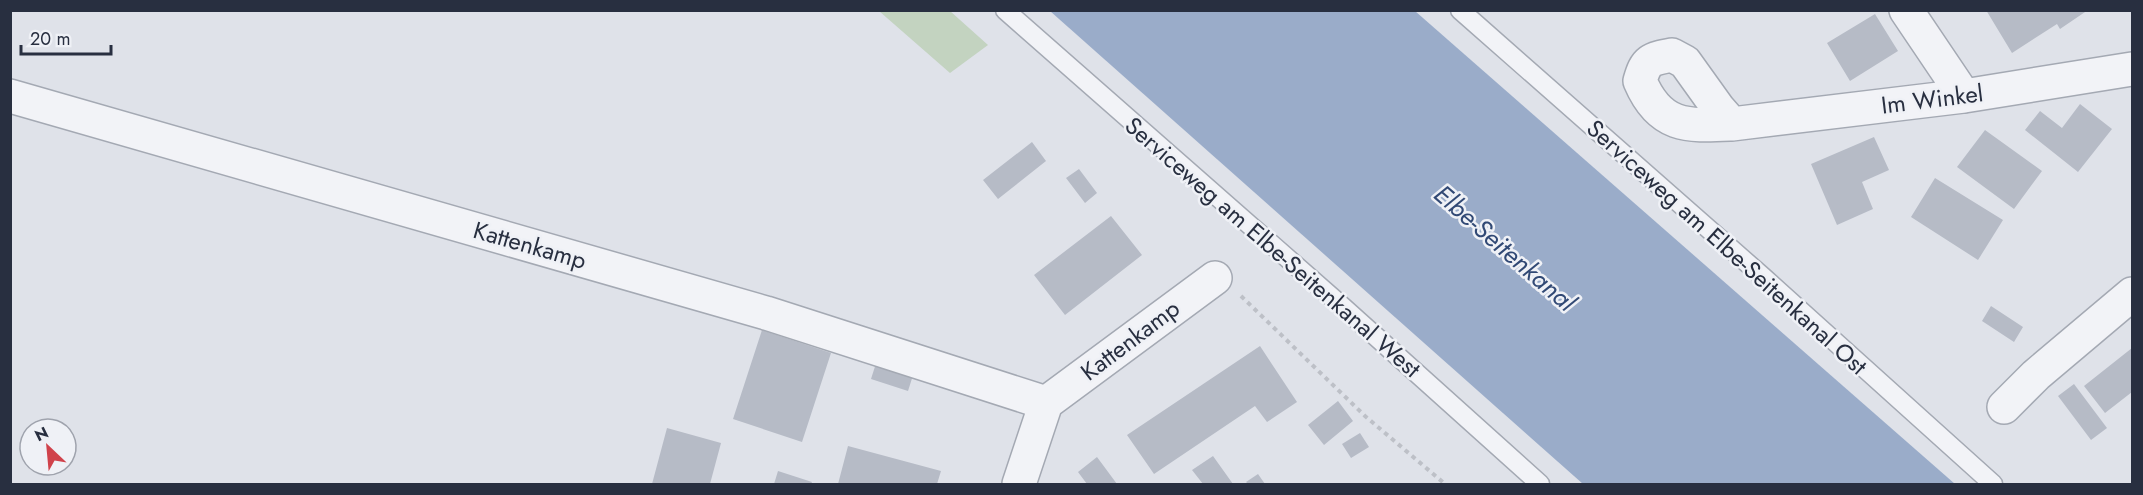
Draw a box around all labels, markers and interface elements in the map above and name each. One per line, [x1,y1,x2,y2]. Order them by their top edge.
scale bar [21,18,111,56]
text: 20 m [30,26,70,52]
street label: Im Winkel [1879,75,1985,123]
street label: Serviceweg am Elbe-Seitenkanal West [1117,108,1429,386]
street label: Serviceweg am Elbe-Seitenkanal Ost [1579,111,1875,383]
water label: Elbe-Seitenkanal [1426,176,1585,321]
street label: Kattenkamp [469,212,591,278]
street label: Kattenkamp [1073,291,1187,389]
north arrow [18,417,78,477]
text: N [31,421,52,447]

